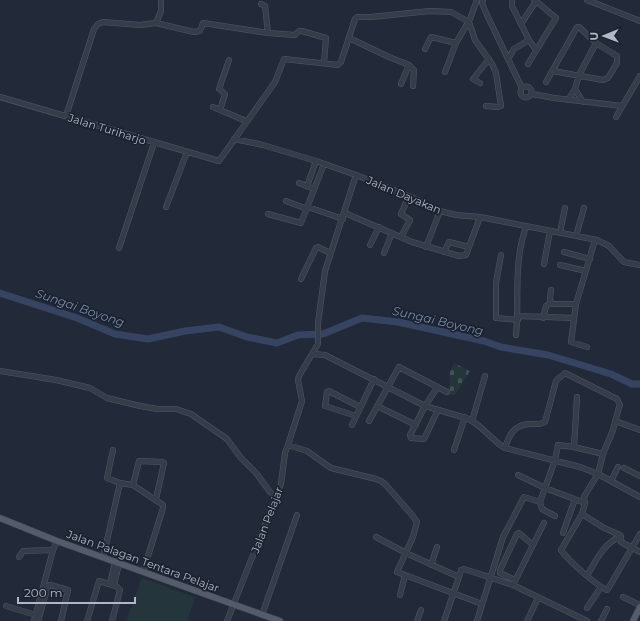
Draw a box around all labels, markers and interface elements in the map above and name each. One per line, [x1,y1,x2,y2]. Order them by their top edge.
north arrow [584,16,624,56]
text: U [587,32,601,41]
street label: Jalan Turiharjo [65,110,148,148]
street label: Jalan Dayakan [364,173,443,217]
water label: Sungai Boyong [34,285,127,330]
water label: Sungai Boyong [391,303,485,338]
street label: Jalan Pelajar [248,485,286,556]
street label: Jalan Palagan Tentara Pelajar [64,526,221,595]
scale bar [18,579,135,605]
text: 200 m [24,585,63,600]

